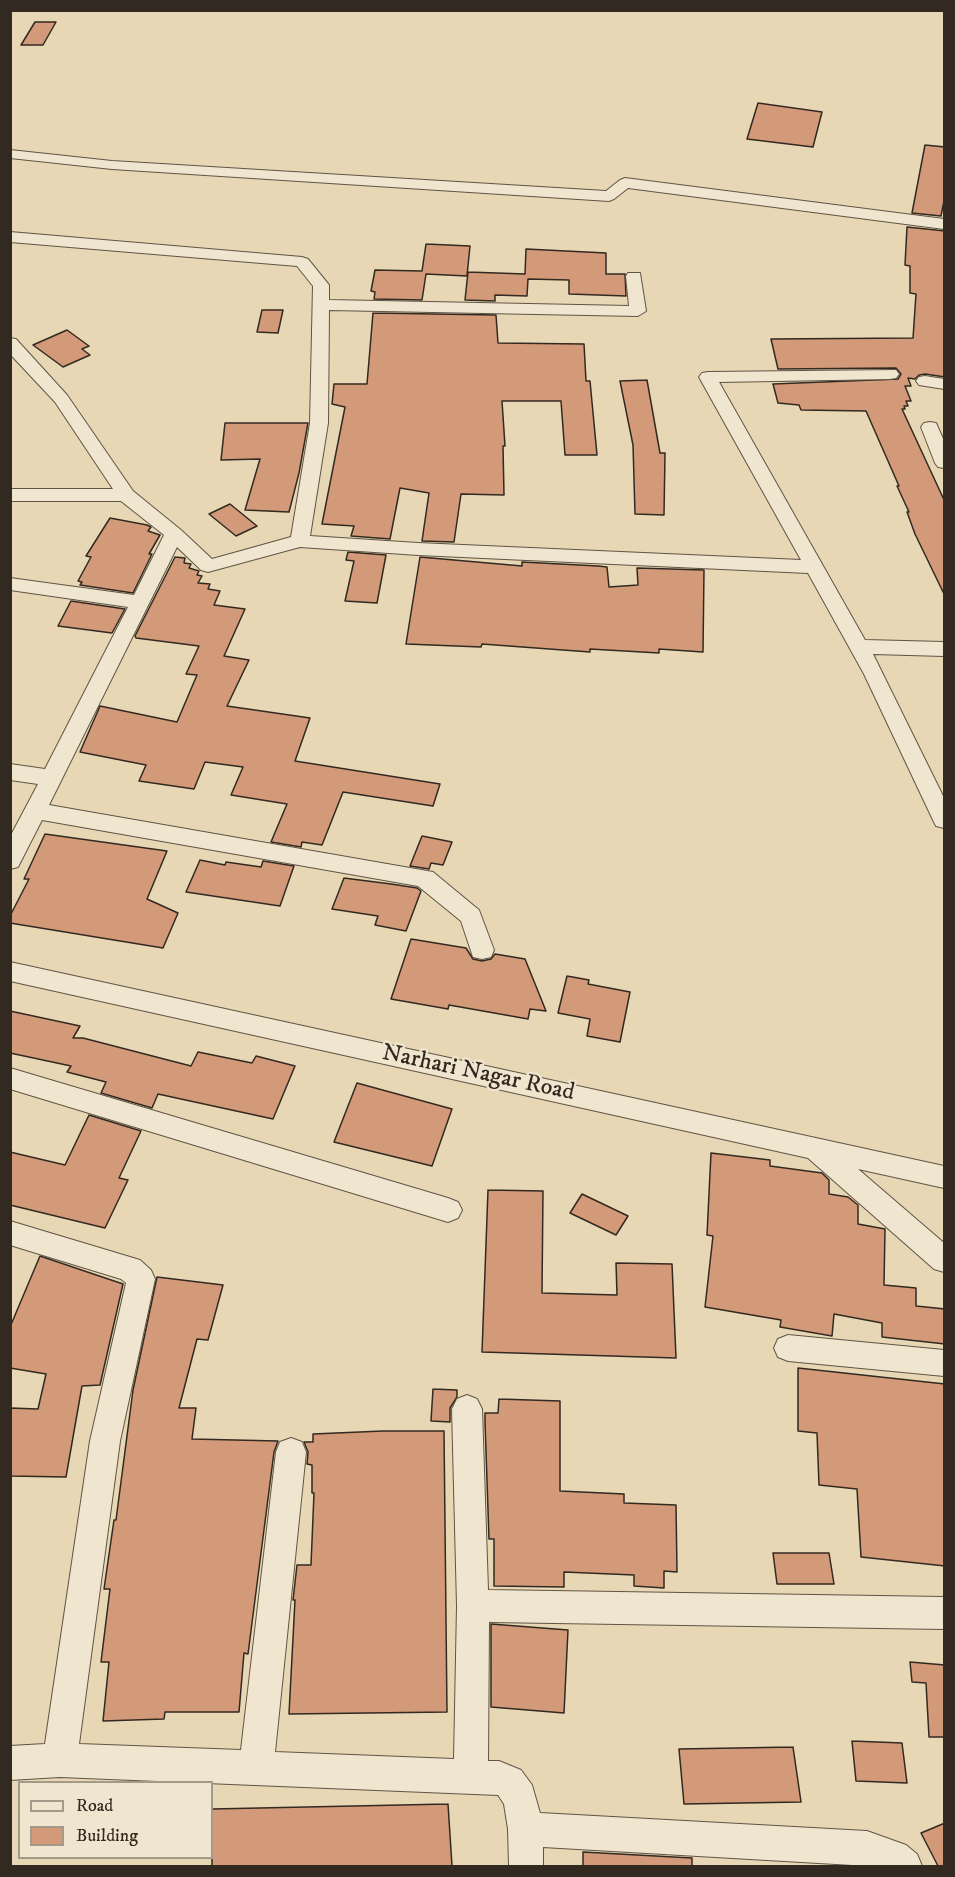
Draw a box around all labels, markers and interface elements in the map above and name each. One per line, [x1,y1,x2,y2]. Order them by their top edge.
street label: Narhari Nagar Road [379,1040,577,1108]
legend [18,1781,213,1859]
text: Road [76,1795,113,1817]
text: Building [76,1825,138,1847]

